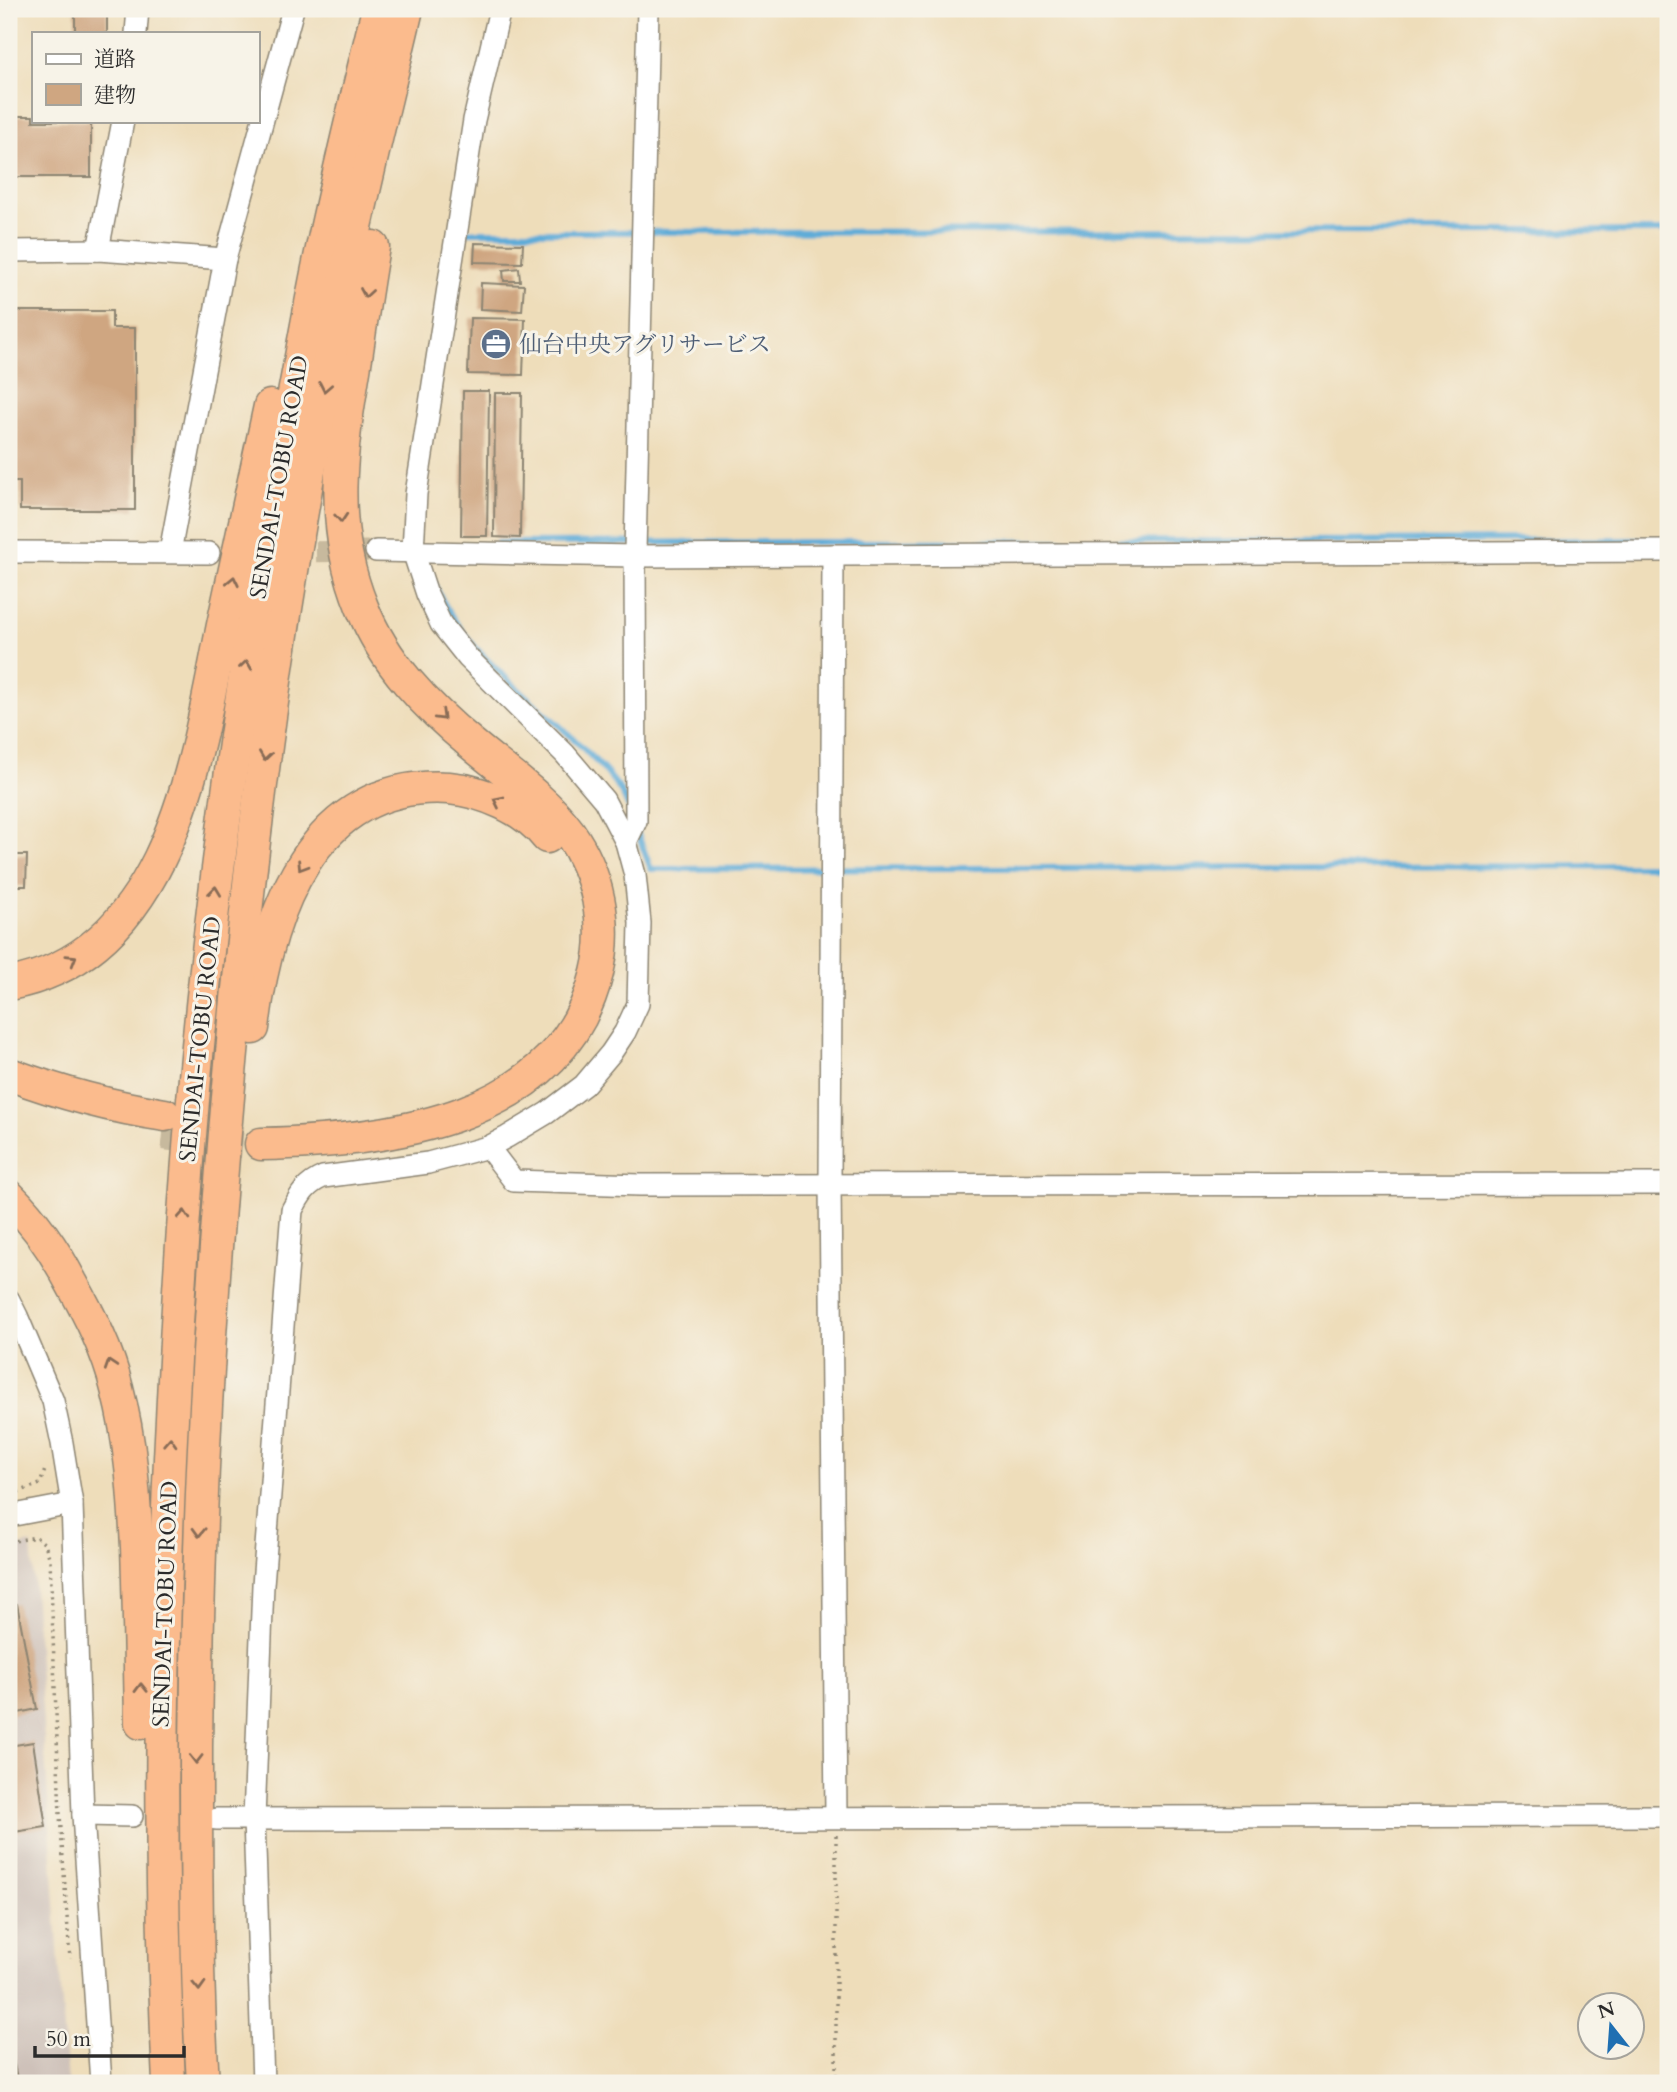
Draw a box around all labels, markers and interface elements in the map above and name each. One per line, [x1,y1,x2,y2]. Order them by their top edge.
legend [32,32,259,122]
text: 道路 [94,45,136,74]
text: 建物 [94,81,136,110]
one-way arrow [358,287,373,299]
office icon: 仙台中央アグリサービス [479,327,513,361]
place label: 仙台中央アグリサービス [519,329,771,360]
street label: SENDAI-TOBU ROAD [242,353,316,601]
one-way arrow [318,381,333,393]
one-way arrow [333,513,348,524]
one-way arrow [224,575,239,587]
one-way arrow [238,660,253,671]
one-way arrow [433,708,446,721]
one-way arrow [258,750,273,762]
one-way arrow [493,796,505,810]
one-way arrow [297,858,310,871]
one-way arrow [208,885,223,897]
street label: SENDAI-TOBU ROAD [172,915,228,1163]
one-way arrow [65,955,78,968]
one-way arrow [176,1209,191,1220]
one-way arrow [103,1360,118,1372]
one-way arrow [162,1436,177,1447]
street label: SENDAI-TOBU ROAD [145,1480,185,1728]
one-way arrow [192,1526,207,1537]
one-way arrow [133,1682,148,1693]
one-way arrow [188,1754,204,1765]
one-way arrow [191,1981,206,1992]
north arrow [1576,1990,1646,2060]
text: N [1595,1996,1618,2026]
scale bar [35,2015,184,2059]
text: 50 m [46,2025,91,2054]

